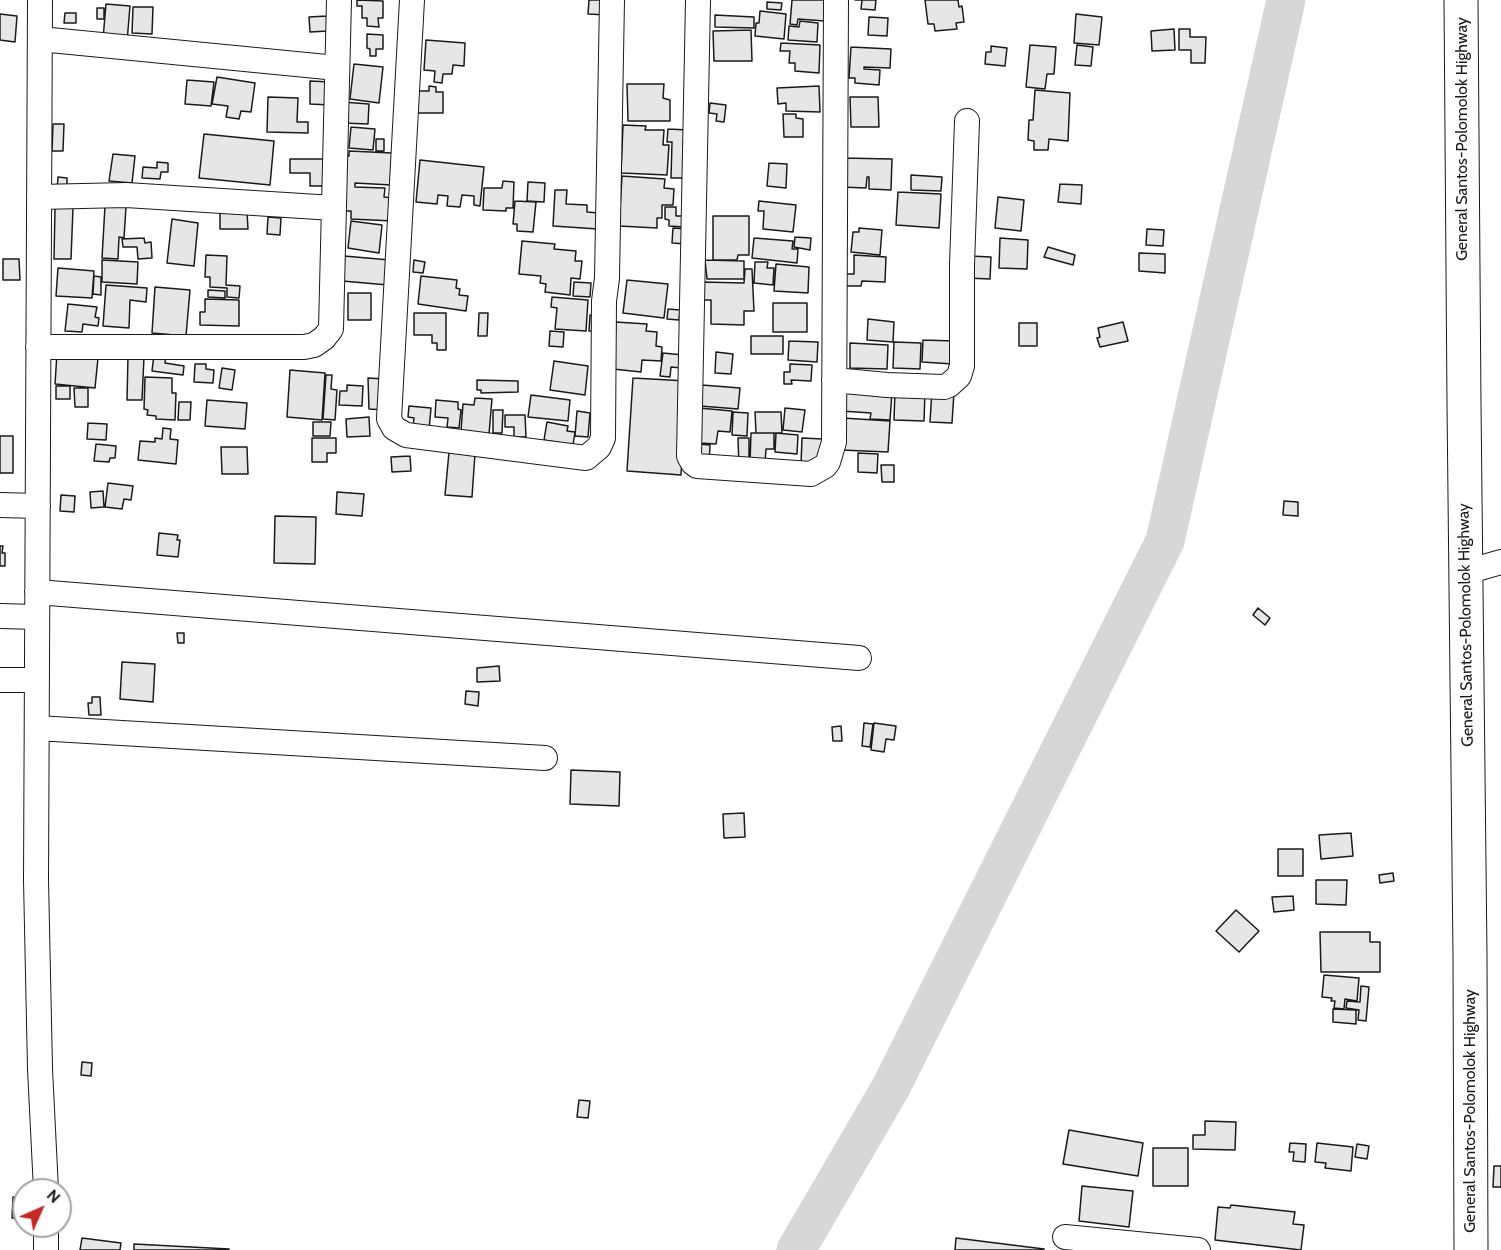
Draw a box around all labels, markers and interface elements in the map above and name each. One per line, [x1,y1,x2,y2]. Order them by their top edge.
street label: General Santos-Polomolok Highway [1452,17,1472,261]
street label: General Santos-Polomolok Highway [1454,503,1478,747]
street label: General Santos-Polomolok Highway [1460,989,1480,1233]
north arrow [12,1178,72,1238]
text: N [43,1186,64,1207]

